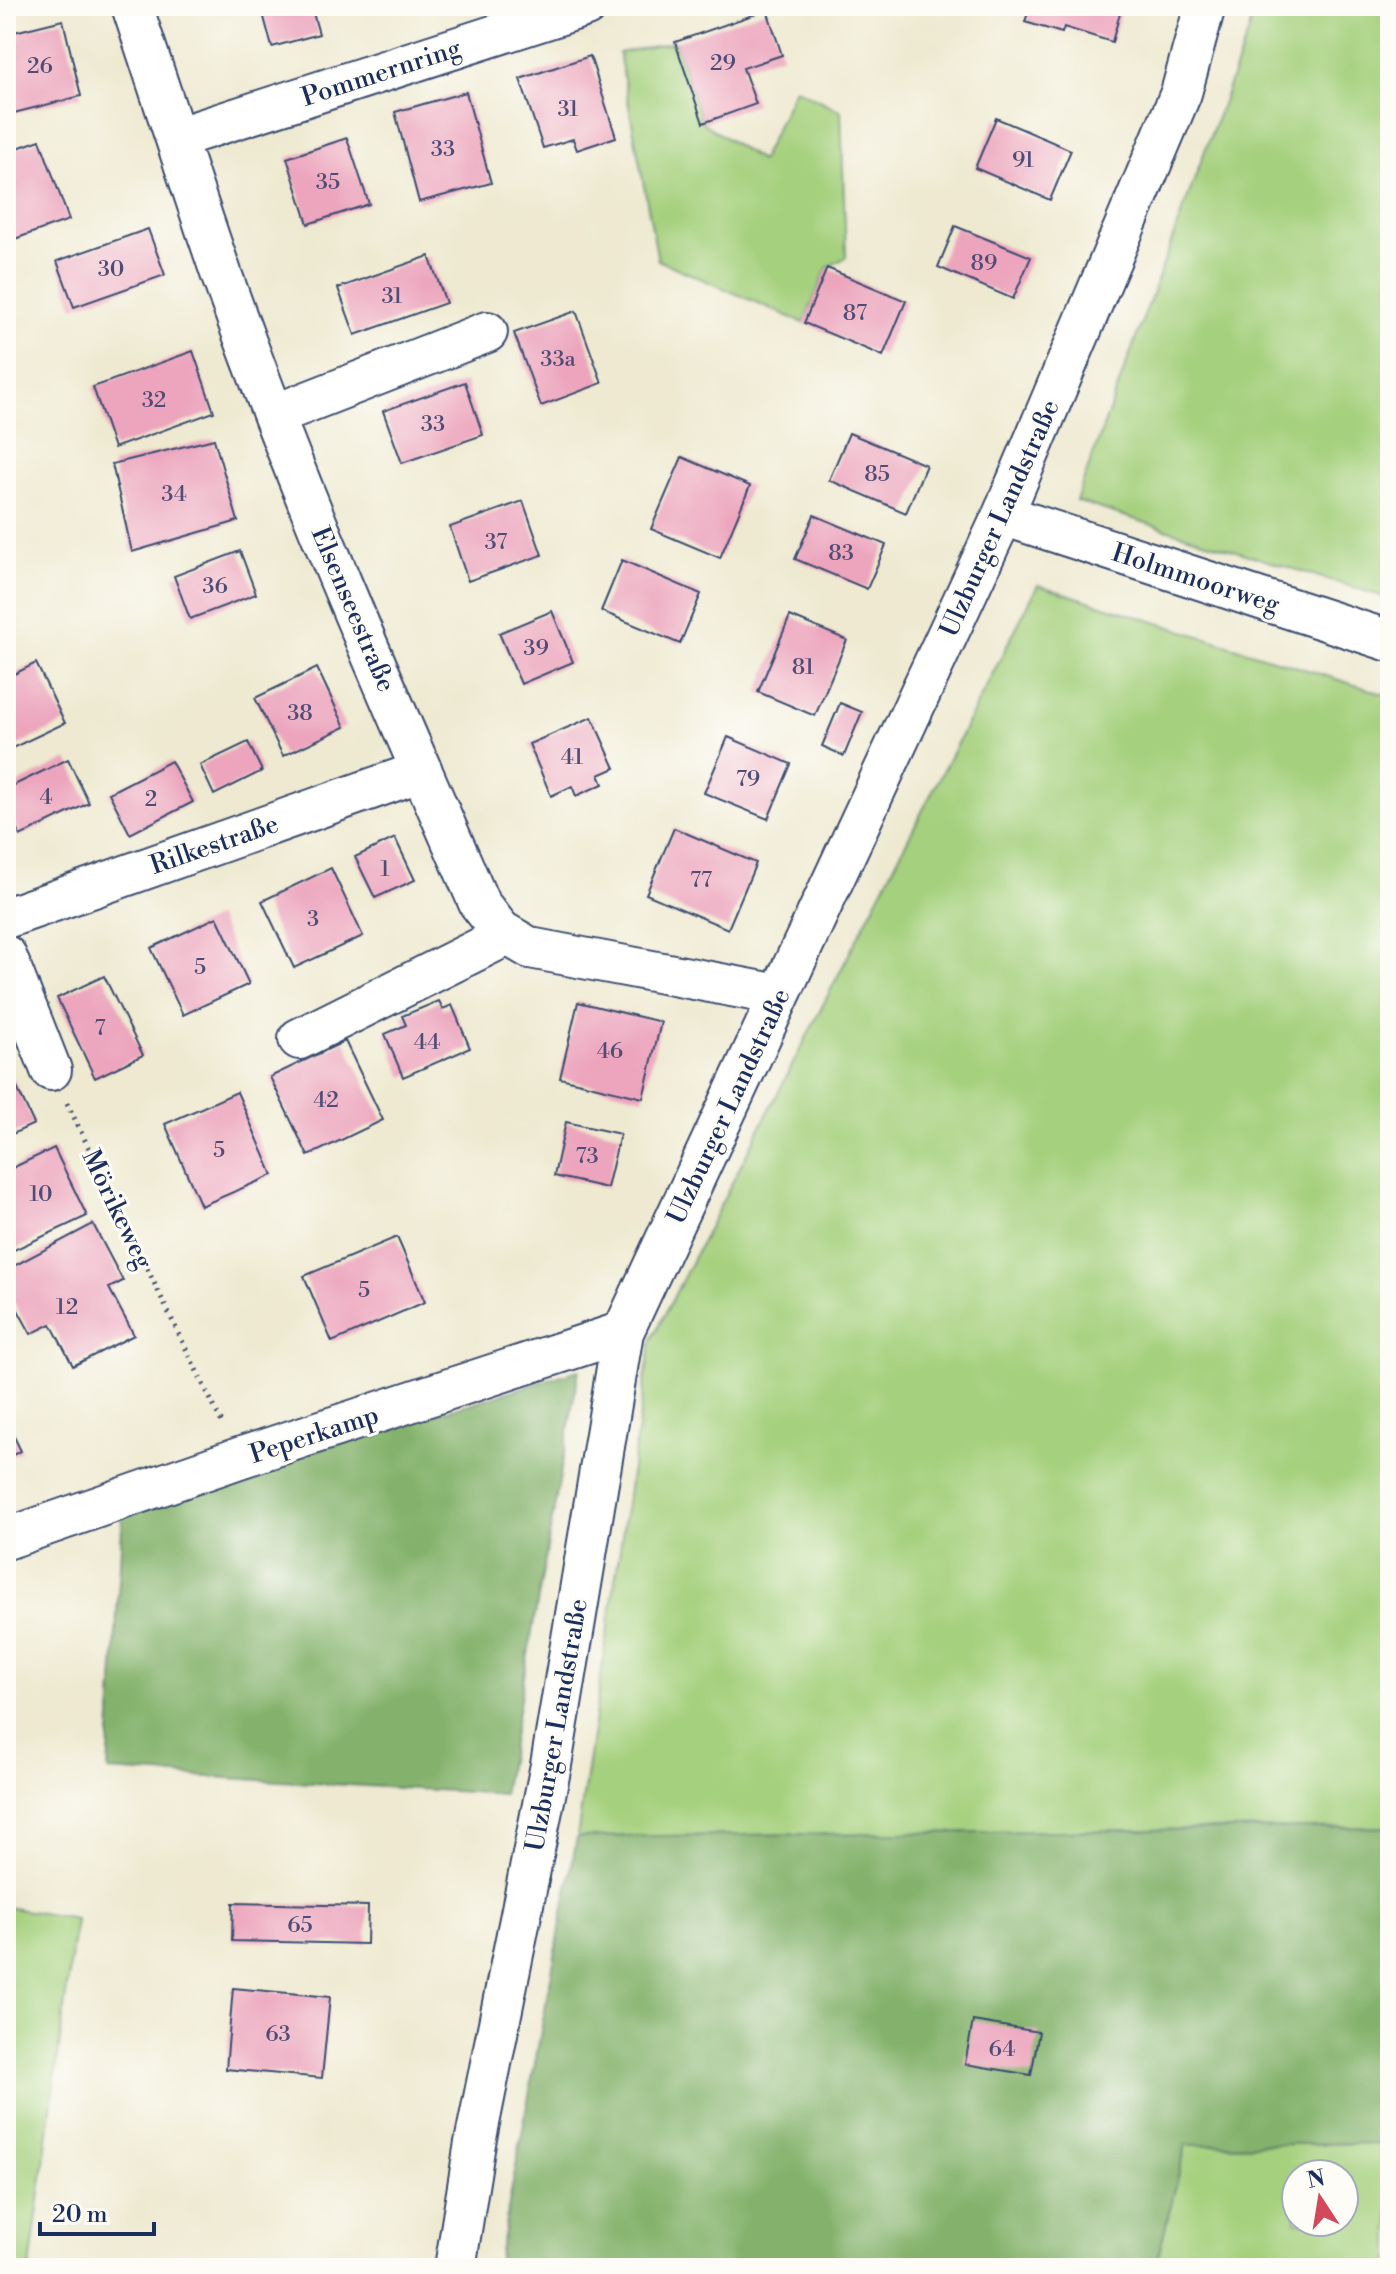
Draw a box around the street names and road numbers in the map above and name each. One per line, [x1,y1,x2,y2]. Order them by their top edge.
street label: Pommernring [298,32,466,114]
street label: Ulzburger Landstraße [933,395,1067,642]
street label: Elsenseestraße [304,522,402,697]
street label: Holmmoorweg [1108,537,1284,621]
street label: Rilkestraße [146,808,283,882]
street label: Ulzburger Landstraße [660,984,798,1229]
street label: Mörikeweg [74,1145,160,1275]
street label: Peperkamp [246,1399,383,1471]
street label: Ulzburger Landstraße [519,1596,595,1854]

